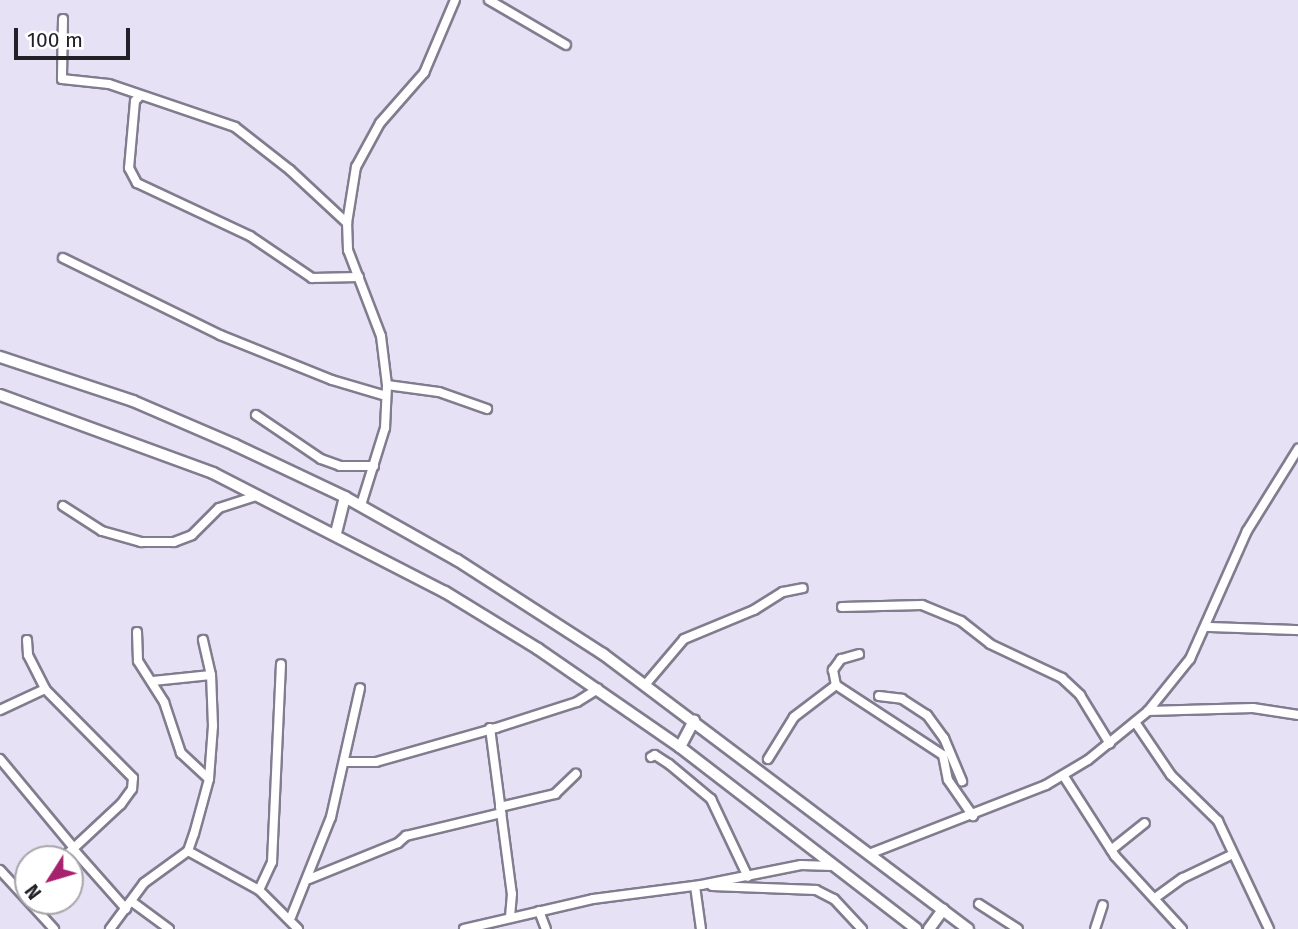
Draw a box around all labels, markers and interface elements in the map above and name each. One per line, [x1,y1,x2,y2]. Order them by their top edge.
scale bar [18,14,133,58]
text: 100 m [27,27,83,53]
north arrow [14,845,84,915]
text: N [20,880,46,904]

